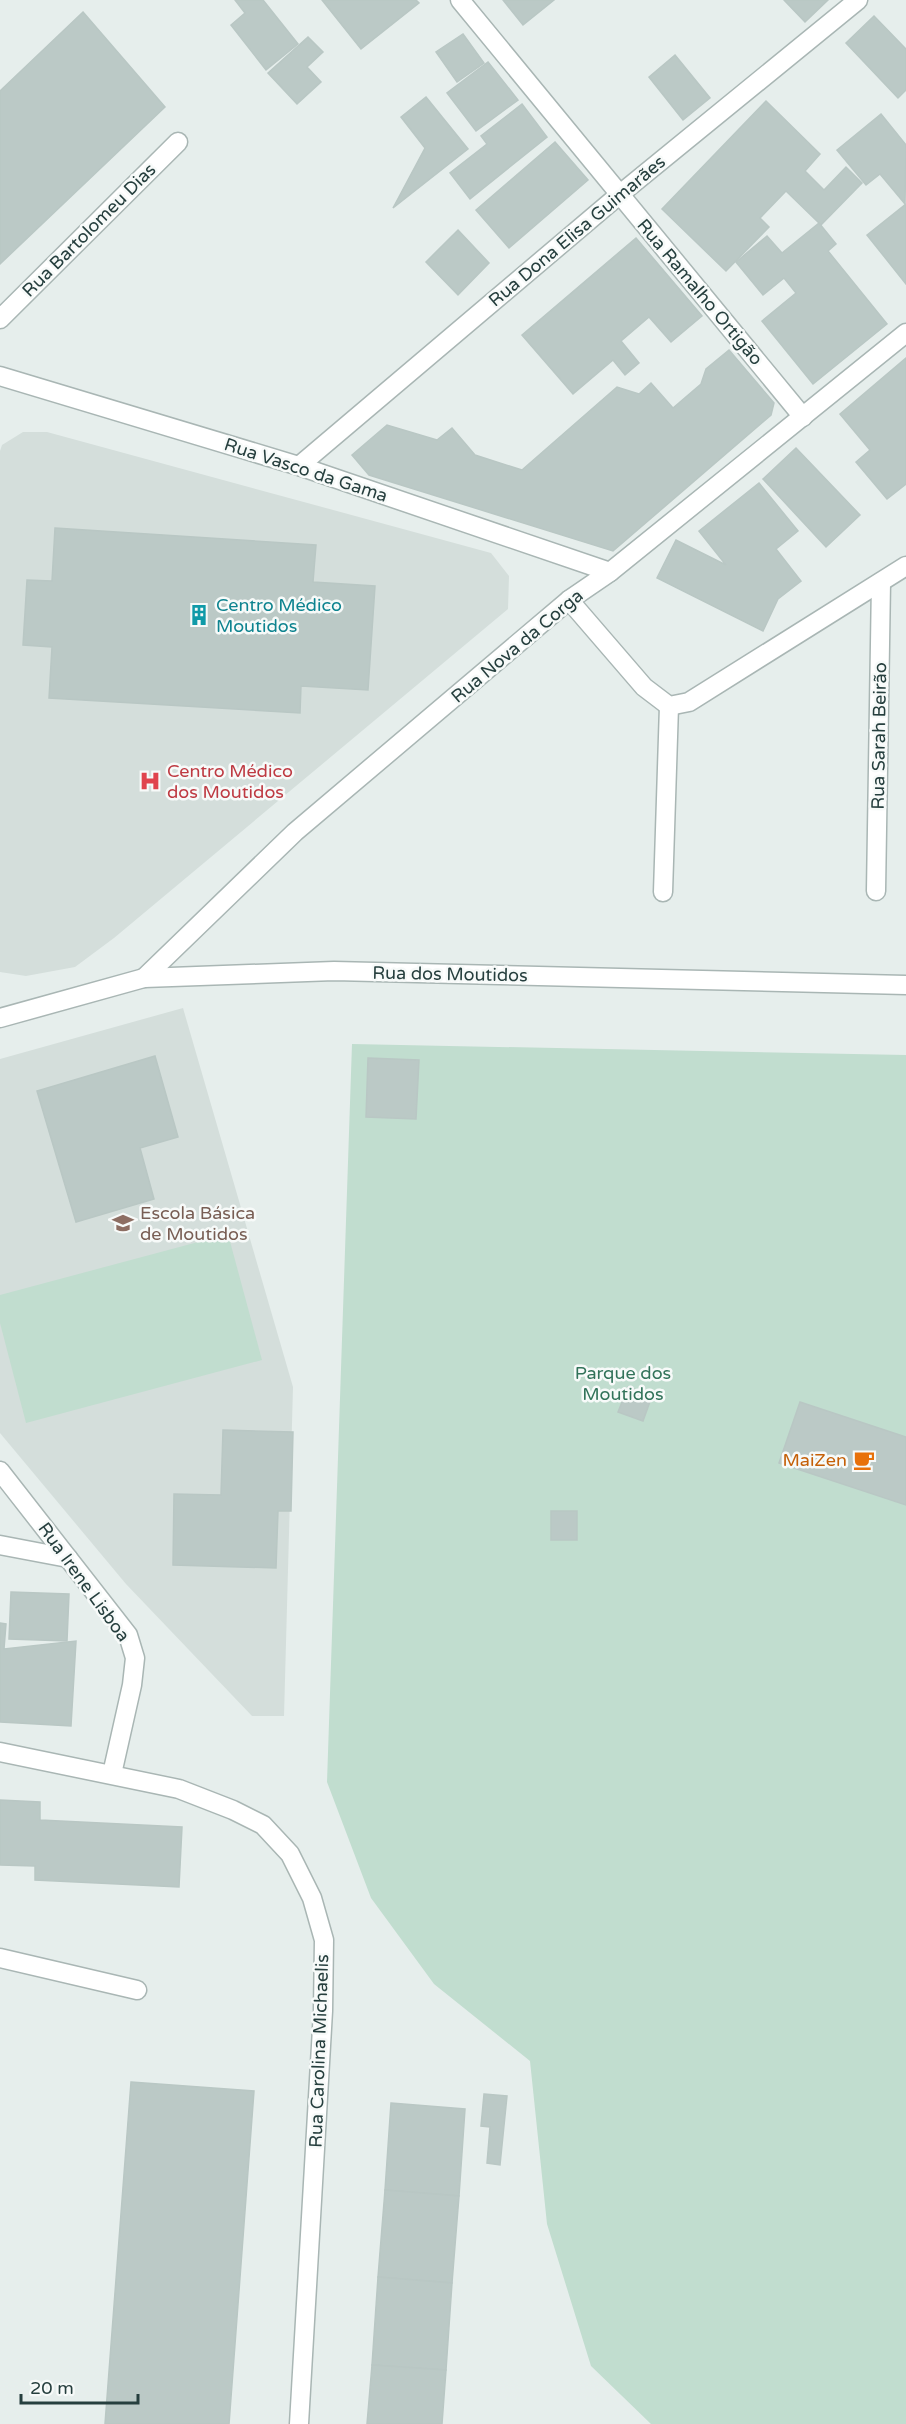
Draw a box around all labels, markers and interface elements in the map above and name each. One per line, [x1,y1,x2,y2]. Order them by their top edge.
street label: Rua Dona Elisa Guimarães [484,151,670,311]
street label: Rua Bartolomeu Dias [18,159,160,301]
street label: Rua Ramalho Ortigão [632,214,768,370]
street label: Rua Vasco da Gama [222,433,390,507]
street label: Rua Nova da Corga [447,584,587,708]
place label: Centro Médico Moutidos [216,594,342,637]
building icon: Centro Médico Moutidos [187,603,211,627]
street label: Rua Sarah Beirão [867,662,891,810]
place label: Centro Médico dos Moutidos [167,760,293,803]
hospital icon: Centro Médico dos Moutidos [138,769,162,793]
street label: Rua dos Moutidos [372,962,528,986]
place label: Escola Básica de Moutidos [140,1202,255,1245]
school or university icon: Escola Básica de Moutidos [111,1211,135,1235]
park label: Parque dos Moutidos [575,1362,671,1405]
cafe icon: MaiZen [852,1448,876,1472]
place label: MaiZen [782,1449,847,1471]
street label: Rua Irene Lisboa [33,1518,135,1646]
street label: Rua Carolina Michaelis [305,1954,333,2148]
scale bar [21,2367,138,2405]
text: 20 m [30,2377,74,2399]

